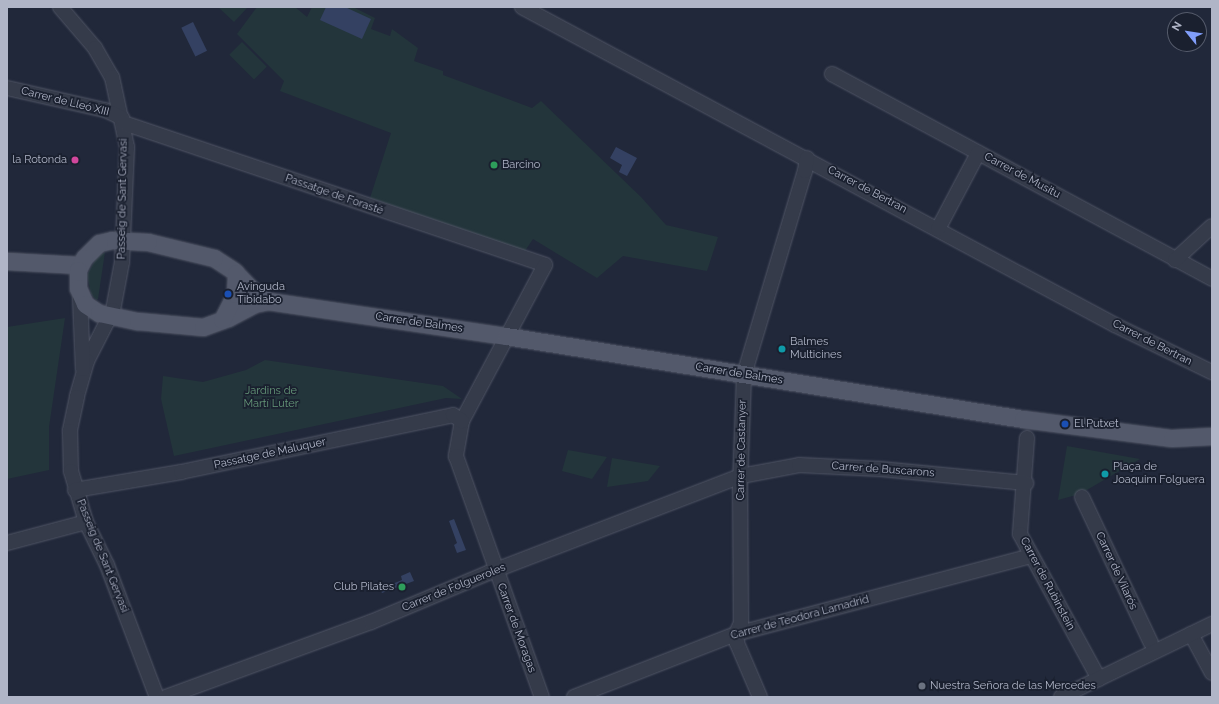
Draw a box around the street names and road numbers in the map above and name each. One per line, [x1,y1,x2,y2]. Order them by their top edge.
street label: Carrer de Lleó XIII [19,85,111,119]
street label: Passeig de Sant Gervasi [115,138,131,260]
street label: Carrer de Musitu [982,150,1062,202]
street label: Carrer de Bertran [825,164,909,216]
street label: Passatge de Forasté [283,172,385,218]
street label: Carrer de Balmes [374,310,464,336]
street label: Carrer de Bertran [1110,317,1194,369]
street label: Carrer de Balmes [694,361,784,387]
street label: Carrer de Castanyer [735,399,749,501]
street label: Passatge de Maluquer [213,436,327,472]
street label: Carrer de Buscarons [831,460,935,480]
street label: Passeig de Sant Gervasi [73,497,131,615]
street label: Carrer de Vilarós [1092,530,1140,612]
street label: Carrer de Rubinstein [1017,535,1077,633]
street label: Carrer de Folgueroles [400,561,508,615]
street label: Carrer de Moragas [494,581,538,675]
street label: Carrer de Teodora Lamadrid [729,593,871,643]

